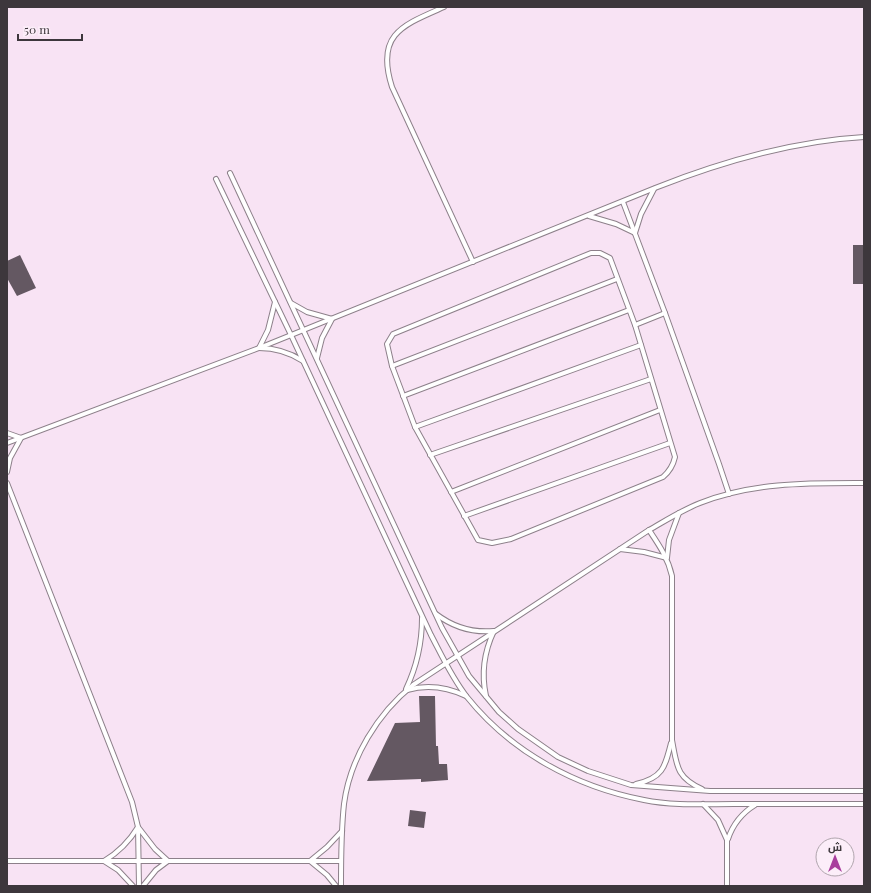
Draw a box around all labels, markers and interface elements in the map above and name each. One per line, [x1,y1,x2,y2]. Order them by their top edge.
scale bar [18,16,82,42]
text: 50 m [24,21,50,37]
north arrow [815,837,855,877]
text: ش [828,839,842,854]

